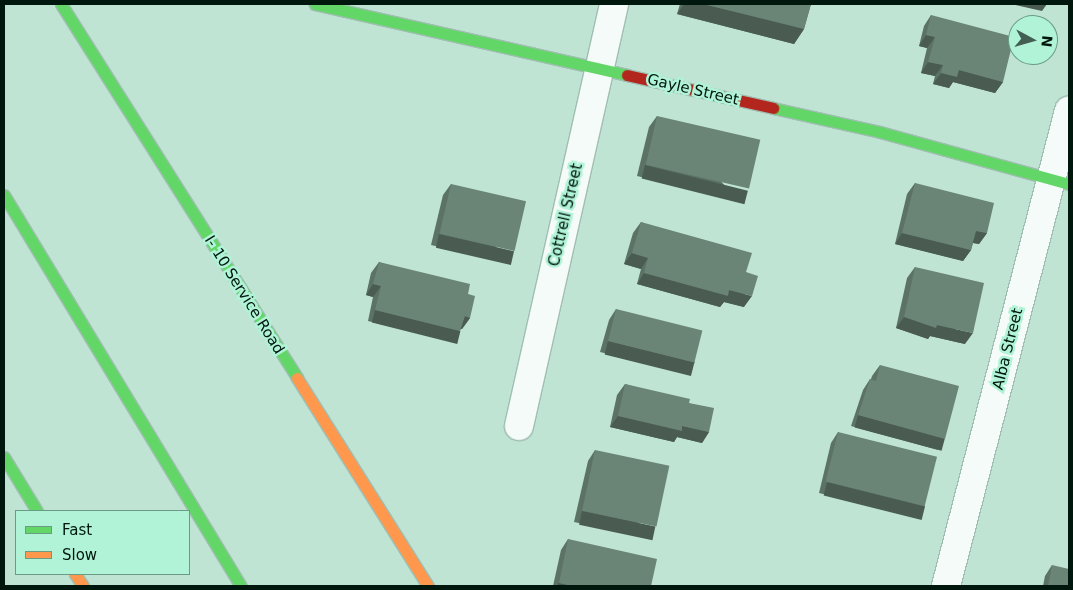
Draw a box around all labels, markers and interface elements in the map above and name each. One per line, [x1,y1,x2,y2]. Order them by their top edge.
north arrow [1008,15,1058,65]
text: N [1038,35,1055,48]
street label: Gayle Street [645,71,741,109]
street label: Cottrell Street [545,162,587,268]
street label: I- 10 Service Road [200,232,288,358]
street label: Alba Street [989,306,1027,392]
legend [15,510,190,575]
text: Fast [62,521,92,539]
text: Slow [62,546,97,564]

